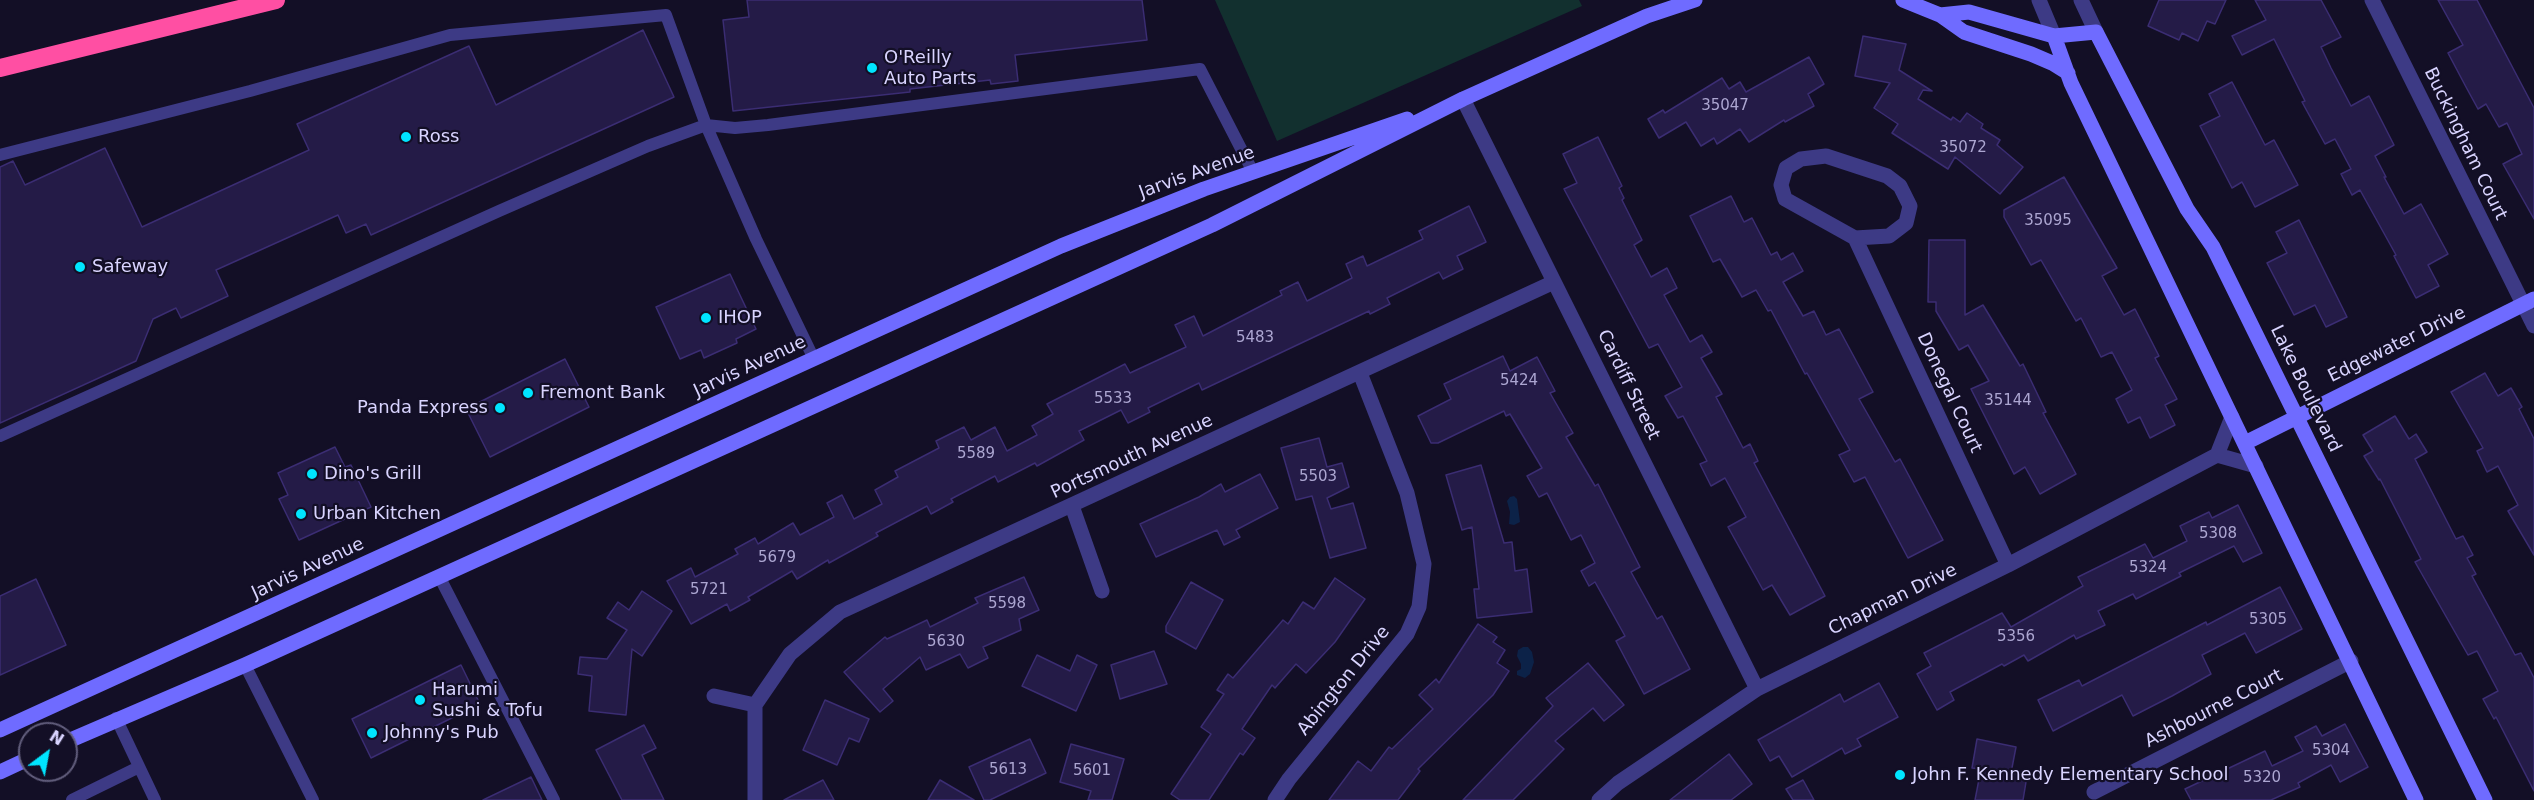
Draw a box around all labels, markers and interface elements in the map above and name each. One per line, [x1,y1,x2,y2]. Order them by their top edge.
place label: O'Reilly Auto Parts [884,47,976,90]
marker: O'Reilly Auto Parts [865,61,879,75]
street label: Buckingham Court [2419,64,2511,224]
house number: 35047 [1701,97,1749,115]
place label: Ross [418,126,459,148]
marker: Ross [399,130,413,144]
house number: 35072 [1939,139,1987,157]
street label: Jarvis Avenue [1136,142,1258,204]
house number: 35095 [2024,212,2072,230]
place label: Safeway [92,256,168,278]
marker: Safeway [73,260,87,274]
street label: Edgewater Drive [2325,302,2469,388]
place label: IHOP [718,307,762,329]
marker: IHOP [699,311,713,325]
street label: Lake Boulevard [2265,322,2345,456]
street label: Cardiff Street [1592,326,1664,444]
house number: 5483 [1236,329,1274,347]
street label: Donegal Court [1912,330,1986,456]
street label: Jarvis Avenue [690,332,810,402]
house number: 5424 [1500,372,1538,390]
place label: Fremont Bank [540,382,665,404]
marker: Fremont Bank [521,386,535,400]
house number: 5533 [1094,390,1132,408]
house number: 35144 [1984,392,2032,410]
place label: Panda Express [357,397,488,419]
marker: Panda Express [493,401,507,415]
street label: Portsmouth Avenue [1048,410,1216,504]
house number: 5589 [957,445,995,463]
place label: Dino's Grill [324,463,422,485]
marker: Dino's Grill [305,467,319,481]
house number: 5503 [1299,468,1337,486]
place label: Urban Kitchen [313,503,441,525]
marker: Urban Kitchen [294,507,308,521]
house number: 5308 [2199,525,2237,543]
street label: Jarvis Avenue [248,534,368,604]
house number: 5679 [758,549,796,567]
house number: 5324 [2129,559,2167,577]
street label: Chapman Drive [1825,560,1961,640]
house number: 5721 [690,581,728,599]
house number: 5598 [988,595,1026,613]
house number: 5305 [2249,611,2287,629]
street label: Abington Drive [1293,622,1395,740]
house number: 5356 [1997,628,2035,646]
house number: 5630 [927,633,965,651]
street label: Ashbourne Court [2142,665,2286,753]
place label: Harumi Sushi & Tofu [432,679,543,722]
marker: Harumi Sushi & Tofu [413,693,427,707]
north arrow [18,722,78,782]
place label: Johnny's Pub [384,722,499,744]
text: N [46,726,67,750]
marker: Johnny's Pub [365,726,379,740]
house number: 5304 [2312,742,2350,760]
house number: 5613 [989,761,1027,779]
house number: 5601 [1073,762,1111,780]
place label: John F. Kennedy Elementary School [1912,764,2229,786]
marker: John F. Kennedy Elementary School [1893,768,1907,782]
house number: 5320 [2243,769,2281,787]

